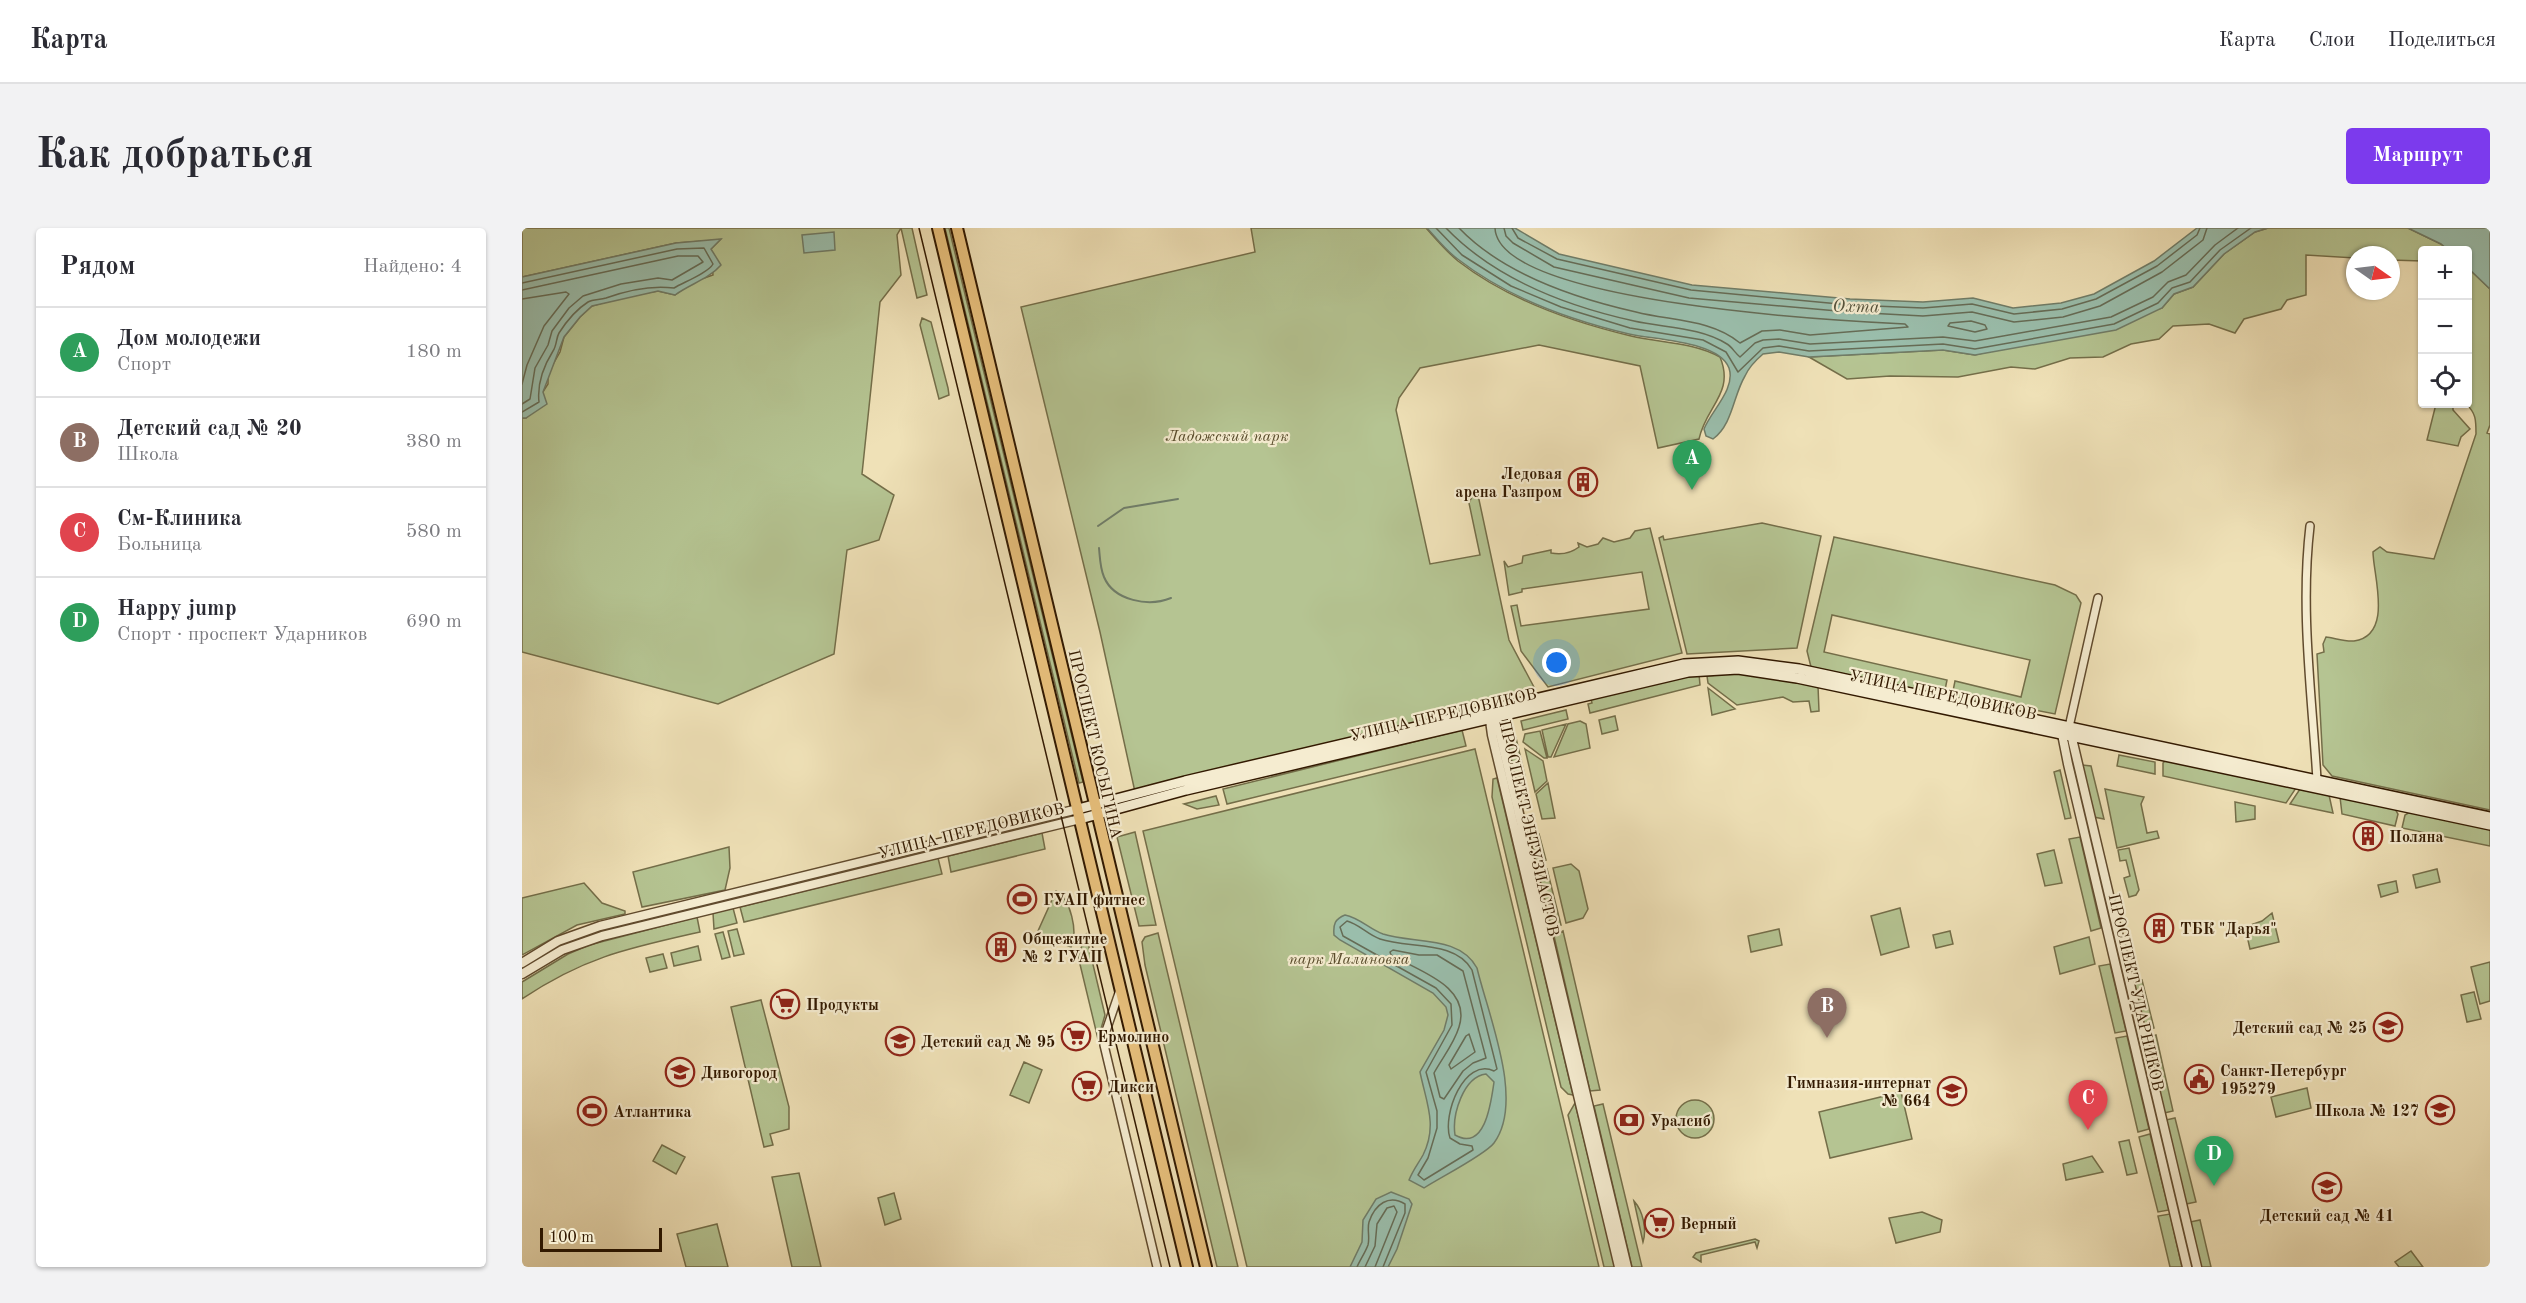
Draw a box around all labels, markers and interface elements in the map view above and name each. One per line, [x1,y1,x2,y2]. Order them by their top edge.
text: Карта [30,27,108,55]
text: Карта [2219,30,2276,51]
text: Слои [2309,30,2355,51]
text: Поделиться [2388,30,2496,51]
button: Маршрут [2346,128,2490,184]
text: Как добраться [36,135,313,177]
north arrow [2346,246,2400,300]
map controls [2418,246,2472,408]
button: + [2418,246,2472,300]
text: Рядом [60,254,135,280]
text: Найдено: 4 [363,257,462,277]
water label: Охта [1832,298,1880,316]
button: − [2418,300,2472,354]
text: Дом молодежи [117,328,261,350]
text: A [72,342,87,362]
text: 180 m [406,342,462,362]
button: locate [2418,354,2472,408]
text: Спорт [117,355,171,375]
text: Детский сад № 20 [117,418,302,440]
park label: Ладожский парк [1166,429,1289,445]
text: B [72,432,87,452]
text: 380 m [406,432,462,452]
pin: A [1672,440,1712,490]
text: Школа [117,445,179,465]
building icon: Ледовая арена Газпром [1567,466,1599,498]
place label: Ледовая арена Газпром [1455,467,1562,501]
text: См-Клиника [117,508,242,530]
text: C [73,522,86,542]
text: 580 m [406,522,462,542]
text: Больница [117,535,202,555]
text: Happy jump [117,598,237,620]
text: D [72,612,87,632]
text: 690 m [406,612,462,632]
text: Спорт · проспект Ударников [117,625,367,645]
street label: ПРОСПЕКТ КОСЫГИНА [1064,648,1124,841]
your location [1542,648,1571,677]
street label: УЛИЦА ПЕРЕДОВИКОВ [1847,668,2038,724]
street label: УЛИЦА ПЕРЕДОВИКОВ [1349,687,1538,745]
street label: ПРОСПЕКТ ЭНТУЗИАСТОВ [1495,719,1561,938]
street label: УЛИЦА ПЕРЕДОВИКОВ [877,801,1066,863]
building icon: Поляна [2352,820,2384,852]
place label: Поляна [2389,830,2444,846]
sports icon: ГУАП фитнес [1006,883,1038,915]
street label: ПРОСПЕКТ УДАРНИКОВ [2105,892,2166,1093]
place label: ГУАП фитнес [1043,893,1145,909]
building icon: ТБК "Дарья" [2143,912,2175,944]
place label: ТБК "Дарья" [2180,922,2277,938]
building icon: Общежитие № 2 ГУАП [985,931,1017,963]
place label: Общежитие № 2 ГУАП [1022,932,1107,966]
park label: парк Малиновка [1289,952,1410,968]
supermarket icon: Продукты [769,988,801,1020]
pin: B [1808,988,1846,1038]
place label: Продукты [806,998,879,1014]
school or university icon: Детский сад № 25 [2372,1011,2404,1043]
supermarket icon: Ермолино [1060,1020,1092,1052]
place label: Детский сад № 25 [2233,1021,2367,1037]
school or university icon: Детский сад № 95 [884,1025,916,1057]
place label: Ермолино [1097,1030,1169,1046]
place label: Детский сад № 95 [921,1035,1055,1051]
school or university icon: Дивогород [664,1056,696,1088]
public building icon: Санкт-Петербург 195279 [2183,1063,2215,1095]
place label: Санкт-Петербург 195279 [2220,1064,2347,1098]
place label: Дивогород [701,1066,777,1082]
supermarket icon: Дикси [1071,1070,1103,1102]
school or university icon: Гимназия-интернат № 664 [1936,1075,1968,1107]
place label: Гимназия-интернат № 664 [1786,1076,1931,1110]
place label: Дикси [1108,1080,1154,1096]
pin: C [2068,1080,2108,1130]
school or university icon: Школа № 127 [2424,1094,2456,1126]
sports icon: Атлантика [576,1095,608,1127]
bank icon: Уралсиб [1613,1104,1645,1136]
place label: Школа № 127 [2314,1104,2419,1120]
place label: Атлантика [613,1105,692,1121]
place label: Уралсиб [1650,1114,1711,1130]
pin: D [2194,1136,2234,1186]
school or university icon: Детский сад № 41 [2311,1171,2343,1203]
supermarket icon: Верный [1643,1207,1675,1239]
place label: Детский сад № 41 [2260,1209,2394,1225]
place label: Верный [1680,1217,1737,1233]
scale bar [540,1225,662,1252]
text: 100 m [549,1230,594,1246]

